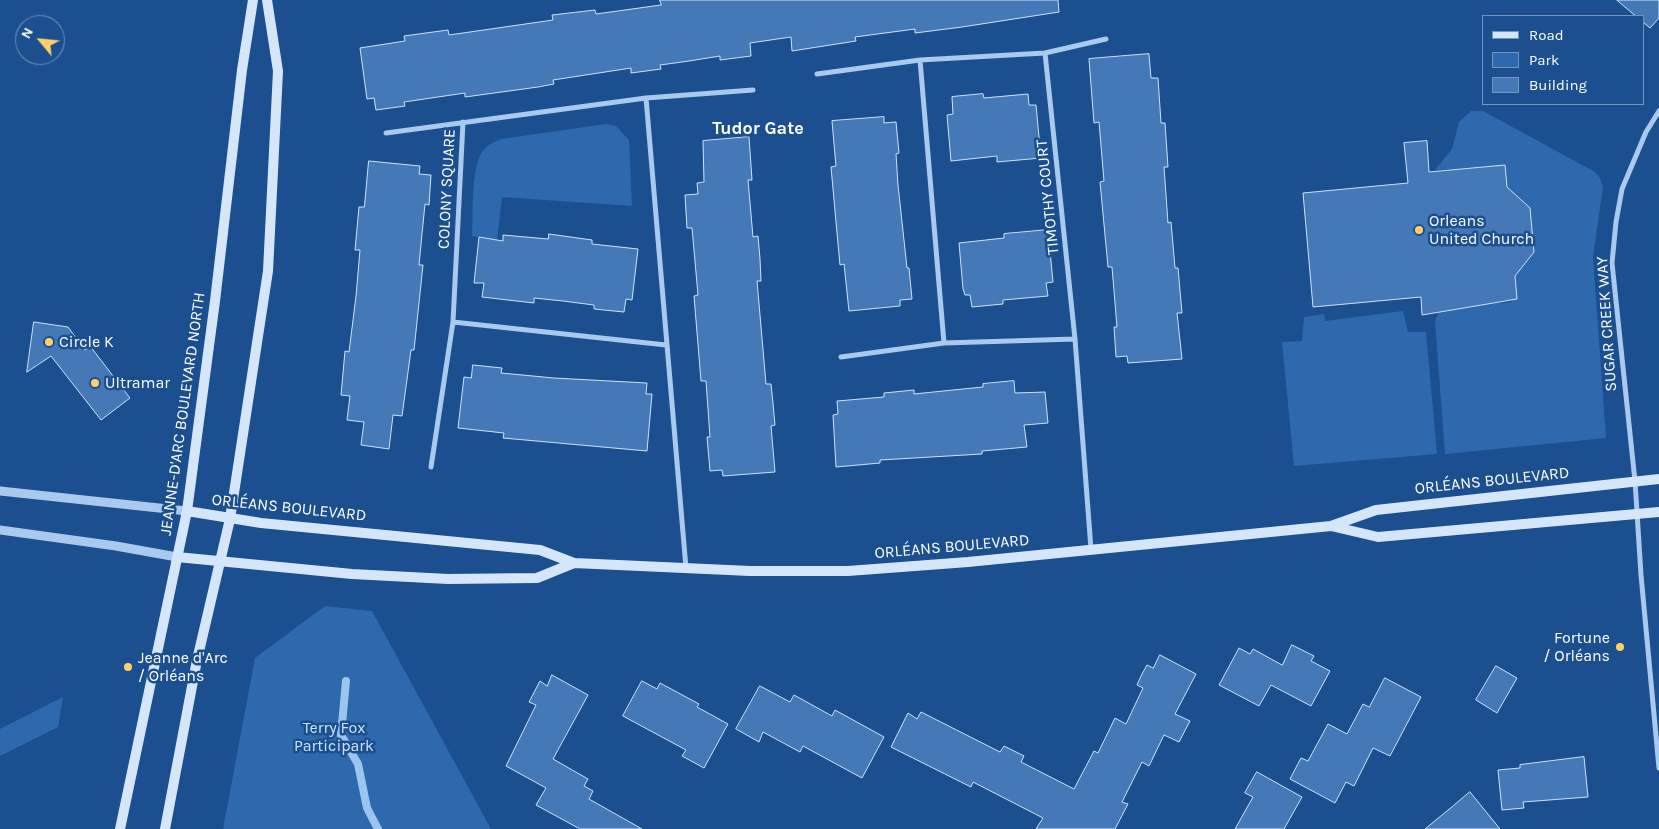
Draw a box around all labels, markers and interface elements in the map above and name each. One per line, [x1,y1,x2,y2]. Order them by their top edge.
north arrow [15,15,65,65]
legend [1482,15,1644,105]
text: N [17,25,37,42]
text: Road [1529,26,1564,44]
text: Park [1529,51,1559,69]
text: Building [1529,76,1587,94]
district label: Tudor Gate [712,118,804,140]
street label: COLONY SQUARE [434,129,460,249]
street label: TIMOTHY COURT [1032,138,1064,256]
place label: Orleans United Church [1429,211,1534,249]
marker: Orleans United Church [1413,224,1425,236]
street label: SUGAR CREEK WAY [1593,256,1621,392]
street label: JEANNE-D'ARC BOULEVARD NORTH [156,291,210,537]
place label: Circle K [59,332,114,352]
marker: Circle K [43,336,55,348]
place label: Ultramar [105,373,170,393]
marker: Ultramar [89,377,101,389]
street label: ORLÉANS BOULEVARD [1414,463,1570,499]
street label: ORLÉANS BOULEVARD [211,490,367,526]
street label: ORLÉANS BOULEVARD [874,531,1030,563]
place label: Fortune / Orléans [1544,628,1610,666]
marker: Fortune / Orléans [1614,641,1626,653]
place label: Jeanne d'Arc / Orléans [138,648,228,686]
marker: Jeanne d'Arc / Orléans [122,661,134,673]
park label: Terry Fox Participark [294,718,374,756]

